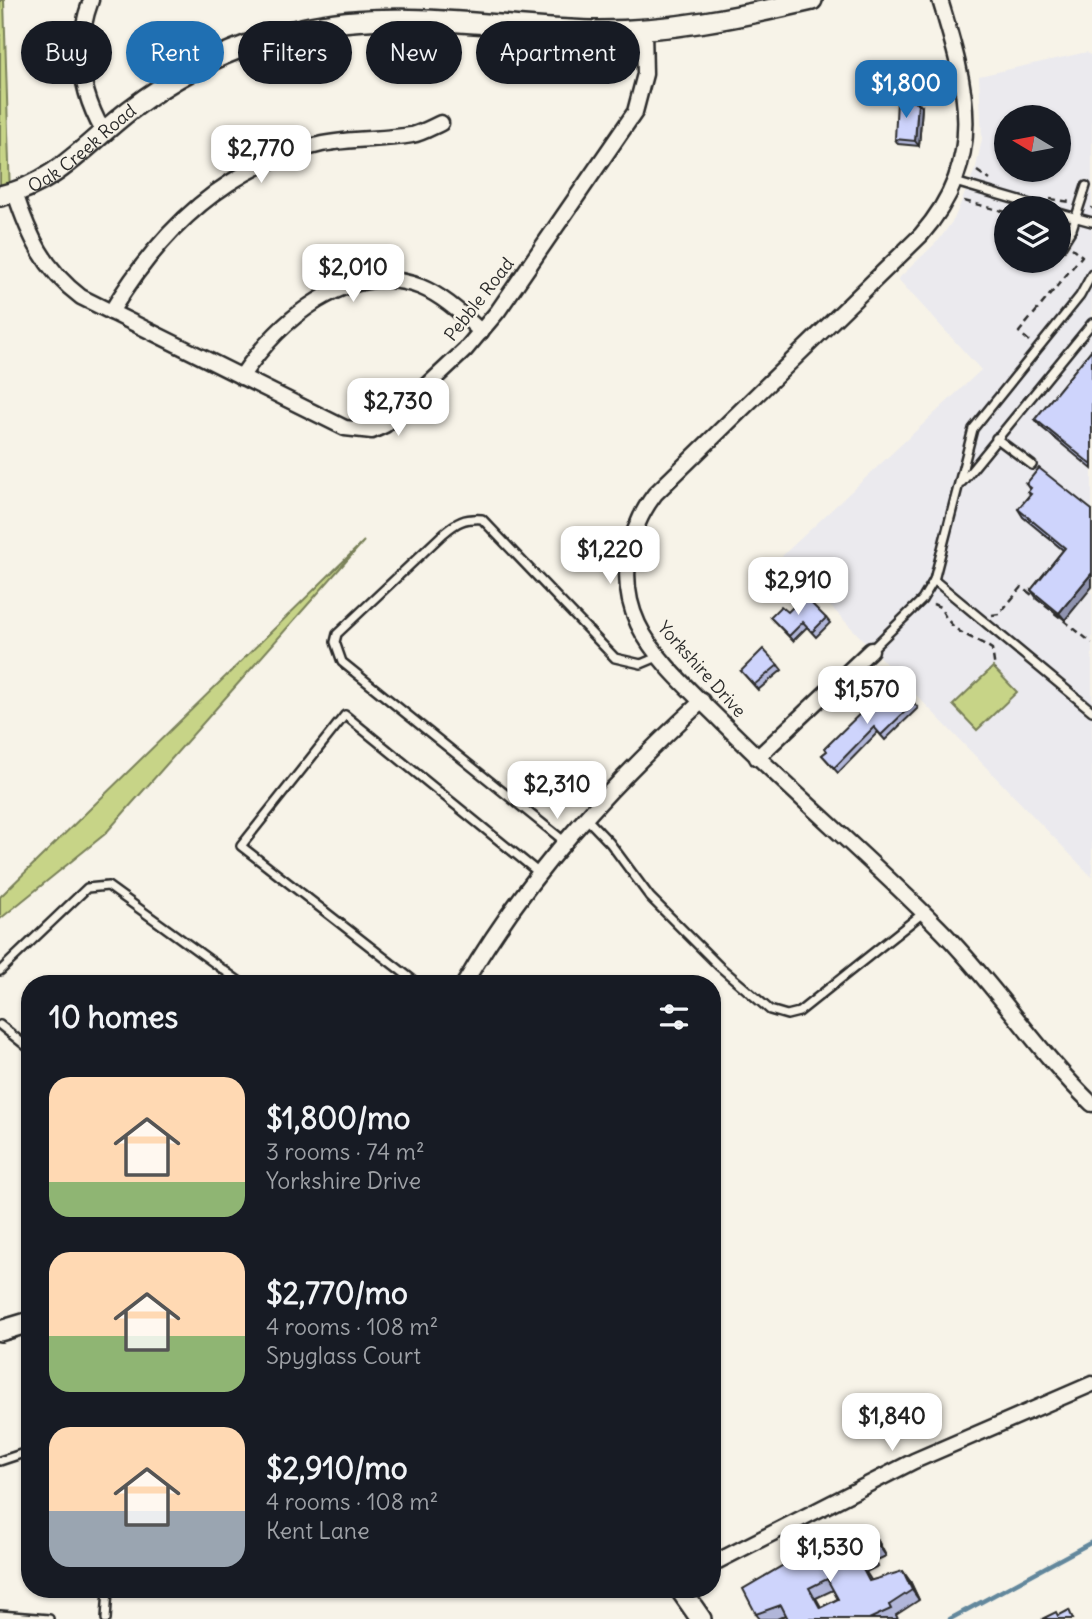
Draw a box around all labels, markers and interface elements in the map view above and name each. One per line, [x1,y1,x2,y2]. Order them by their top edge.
chip: Buy [21,21,112,84]
chip: Rent [126,21,224,84]
chip: Filters [238,21,352,84]
chip: New [366,21,462,84]
chip: Apartment [476,21,640,84]
pin: $1,800 [849,60,963,120]
text: $1,800 [871,68,941,97]
street label: Oak Creek Road [24,98,141,197]
north arrow [994,105,1071,182]
map controls [994,105,1071,273]
pin: $2,770 [204,125,318,185]
text: $2,770 [227,133,295,162]
button: layers [994,196,1071,273]
pin: $2,010 [296,244,410,304]
text: $2,010 [318,252,388,281]
street label: Pebble Road [439,252,519,345]
pin: $2,730 [341,378,455,438]
text: $2,730 [363,386,433,415]
pin: $1,220 [553,526,667,586]
text: $1,220 [577,534,643,563]
pin: $2,910 [741,558,855,617]
text: $2,910 [764,565,832,594]
street label: Yorkshire Drive [653,616,751,722]
pin: $1,570 [810,666,924,726]
text: $1,570 [834,674,900,703]
pin: $2,310 [500,762,614,821]
text: $2,310 [523,769,591,798]
text: 10 homes [49,998,178,1036]
icon: filters [655,998,693,1036]
text: $1,800/mo [266,1099,410,1137]
icon: home [105,1105,189,1189]
text: 3 rooms · 74 m² [266,1137,425,1166]
text: Yorkshire Drive [266,1166,421,1195]
text: $2,770/mo [266,1274,408,1312]
icon: home [105,1280,189,1364]
text: 4 rooms · 108 m² [266,1312,438,1341]
text: Spyglass Court [266,1341,421,1370]
pin: $1,840 [835,1394,949,1453]
text: $1,840 [858,1401,926,1430]
text: $2,910/mo [266,1449,408,1487]
icon: home [105,1455,189,1539]
text: 4 rooms · 108 m² [266,1487,438,1516]
text: Kent Lane [266,1516,370,1545]
pin: $1,530 [773,1524,887,1584]
text: $1,530 [796,1532,864,1561]

